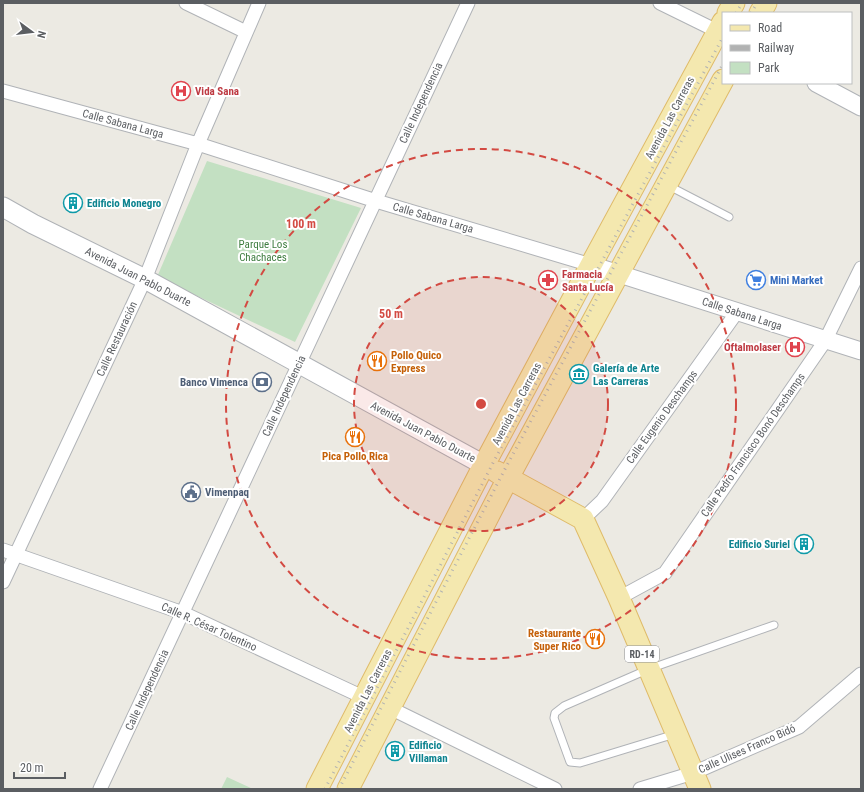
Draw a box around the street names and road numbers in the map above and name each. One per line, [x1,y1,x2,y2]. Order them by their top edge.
street label: Calle Independencia [397,61,445,145]
street label: Avenida Las Carreras [643,74,697,162]
street label: Calle Sabana Larga [81,107,165,141]
street label: Calle Sabana Larga [391,200,475,236]
street label: Avenida Juan Pablo Duarte [83,245,193,309]
street label: Calle Sabana Larga [700,295,784,333]
street label: Calle Restauración [94,300,140,378]
street label: Calle Independencia [260,354,308,438]
street label: Avenida Las Carreras [490,360,544,448]
street label: Calle Eugenio Deschamps [624,368,700,466]
street label: Calle Pedro Francisco Bonó Deschamps [698,371,808,519]
street label: Avenida Juan Pablo Duarte [368,399,478,465]
street label: Calle R. César Tolentino [159,600,259,654]
road number: RD-14 [625,646,659,662]
street label: Avenida Las Carreras [341,647,395,735]
street label: Calle Independencia [123,648,171,732]
street label: Calle Ulises Franco Bidó [697,722,798,776]

